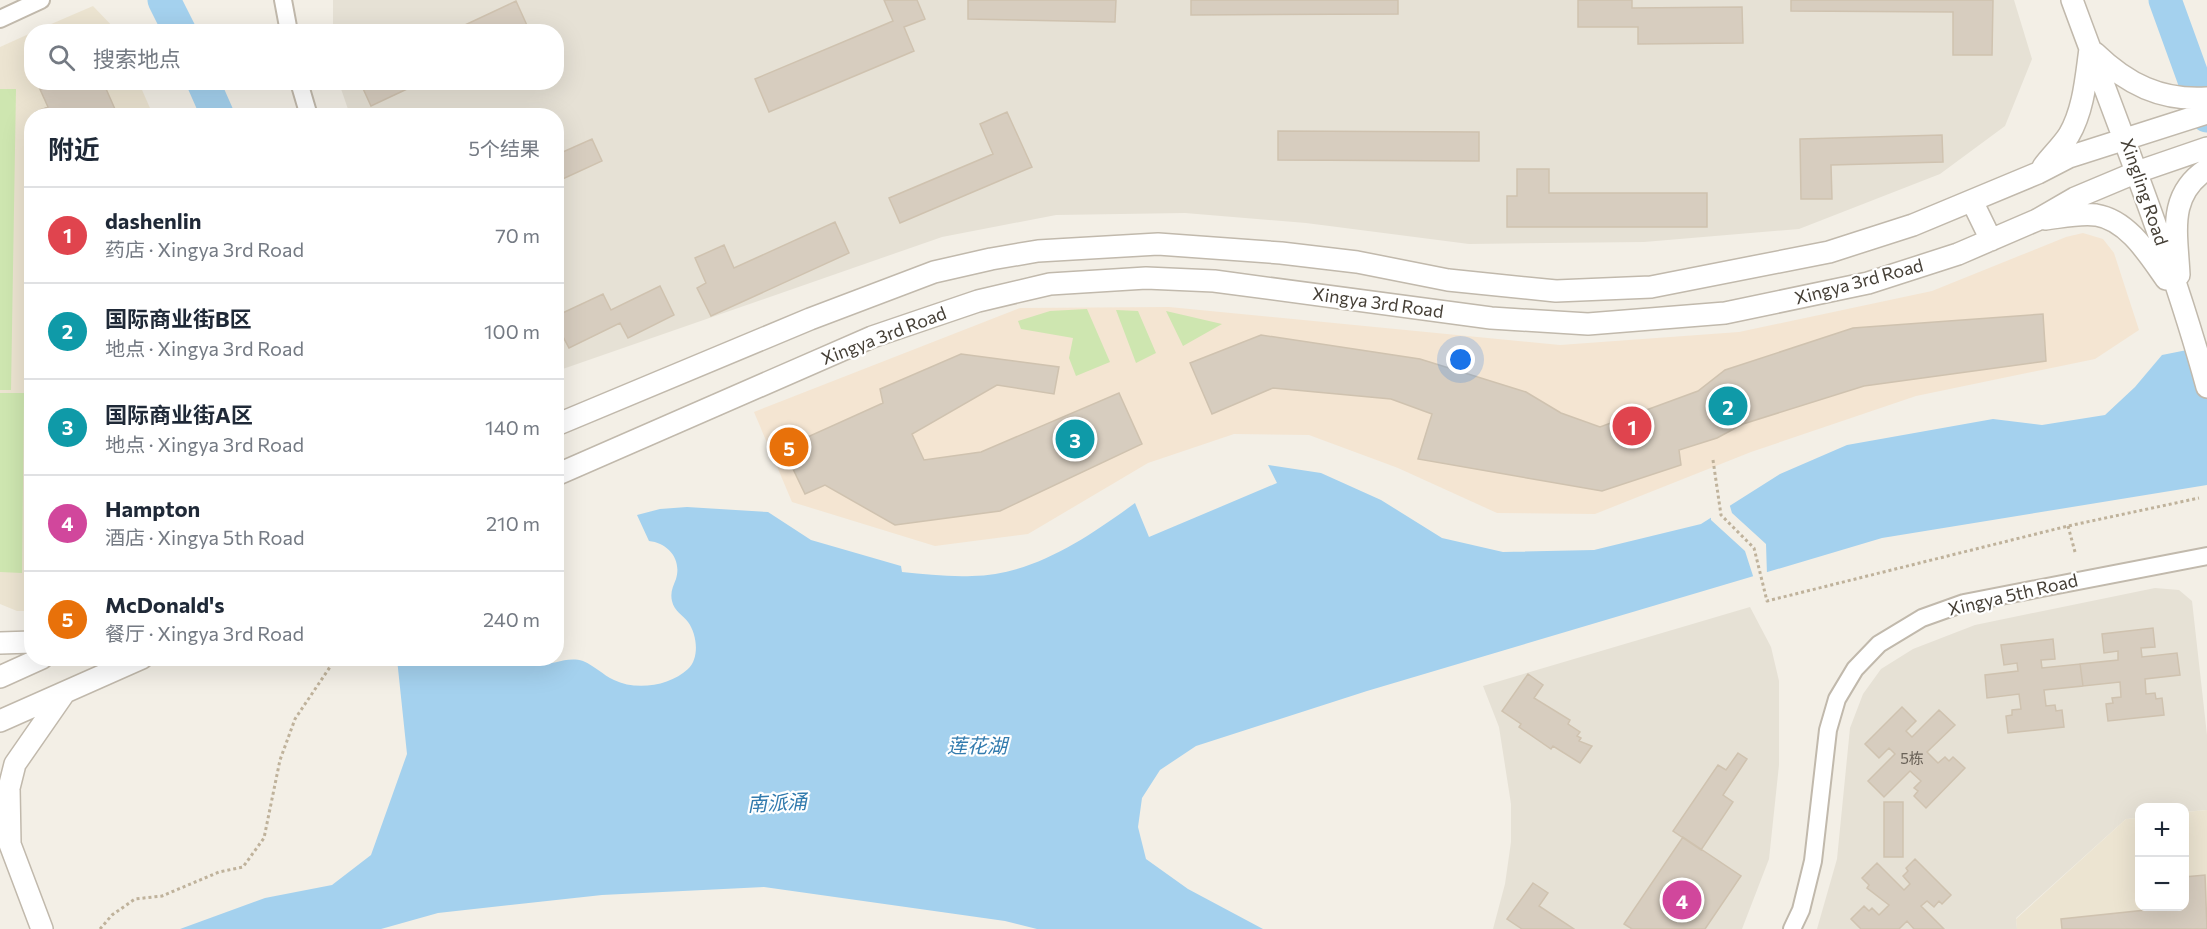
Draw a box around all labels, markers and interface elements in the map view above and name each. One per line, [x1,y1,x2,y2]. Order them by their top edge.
search box [24,24,564,90]
icon: search [45,41,78,74]
text: 搜索地点 [93,45,181,72]
text: 附近 [48,133,100,164]
street label: Xingling Road [2116,135,2174,248]
text: 5个结果 [469,136,540,160]
text: dashenlin [105,207,202,234]
text: 1 [63,223,72,247]
text: 70 m [495,223,540,247]
text: 药店 · Xingya 3rd Road [105,237,304,261]
street label: Xingya 3rd Road [1792,253,1925,309]
street label: Xingya 3rd Road [1311,282,1445,322]
street label: Xingya 3rd Road [818,301,949,369]
text: 国际商业街B区 [105,305,252,332]
text: 2 [62,319,73,343]
text: 100 m [484,319,540,343]
text: 地点 · Xingya 3rd Road [105,336,304,360]
your location [1446,345,1475,374]
pin: 2 [1708,384,1748,428]
text: 国际商业街A区 [105,401,253,428]
pin: 1 [1612,404,1652,448]
text: 3 [62,415,73,439]
text: 140 m [485,415,540,439]
pin: 3 [1056,416,1094,462]
pin: 5 [770,424,808,470]
text: 地点 · Xingya 3rd Road [105,432,304,456]
text: Hampton [105,495,200,522]
text: 4 [61,511,74,535]
text: 210 m [486,511,540,535]
text: 酒店 · Xingya 5th Road [105,525,305,549]
street label: Xingya 5th Road [1946,568,2080,620]
text: McDonald's [105,591,224,618]
text: 5 [62,607,73,631]
text: 240 m [483,607,540,631]
text: 餐厅 · Xingya 3rd Road [105,621,304,645]
water label: 莲花湖 [947,733,1010,757]
house number: 5栋 [1900,749,1924,767]
water label: 南派涌 [746,788,810,816]
map controls [2135,803,2189,911]
button: + [2135,803,2189,857]
button: − [2135,857,2189,911]
pin: 4 [1662,878,1702,922]

